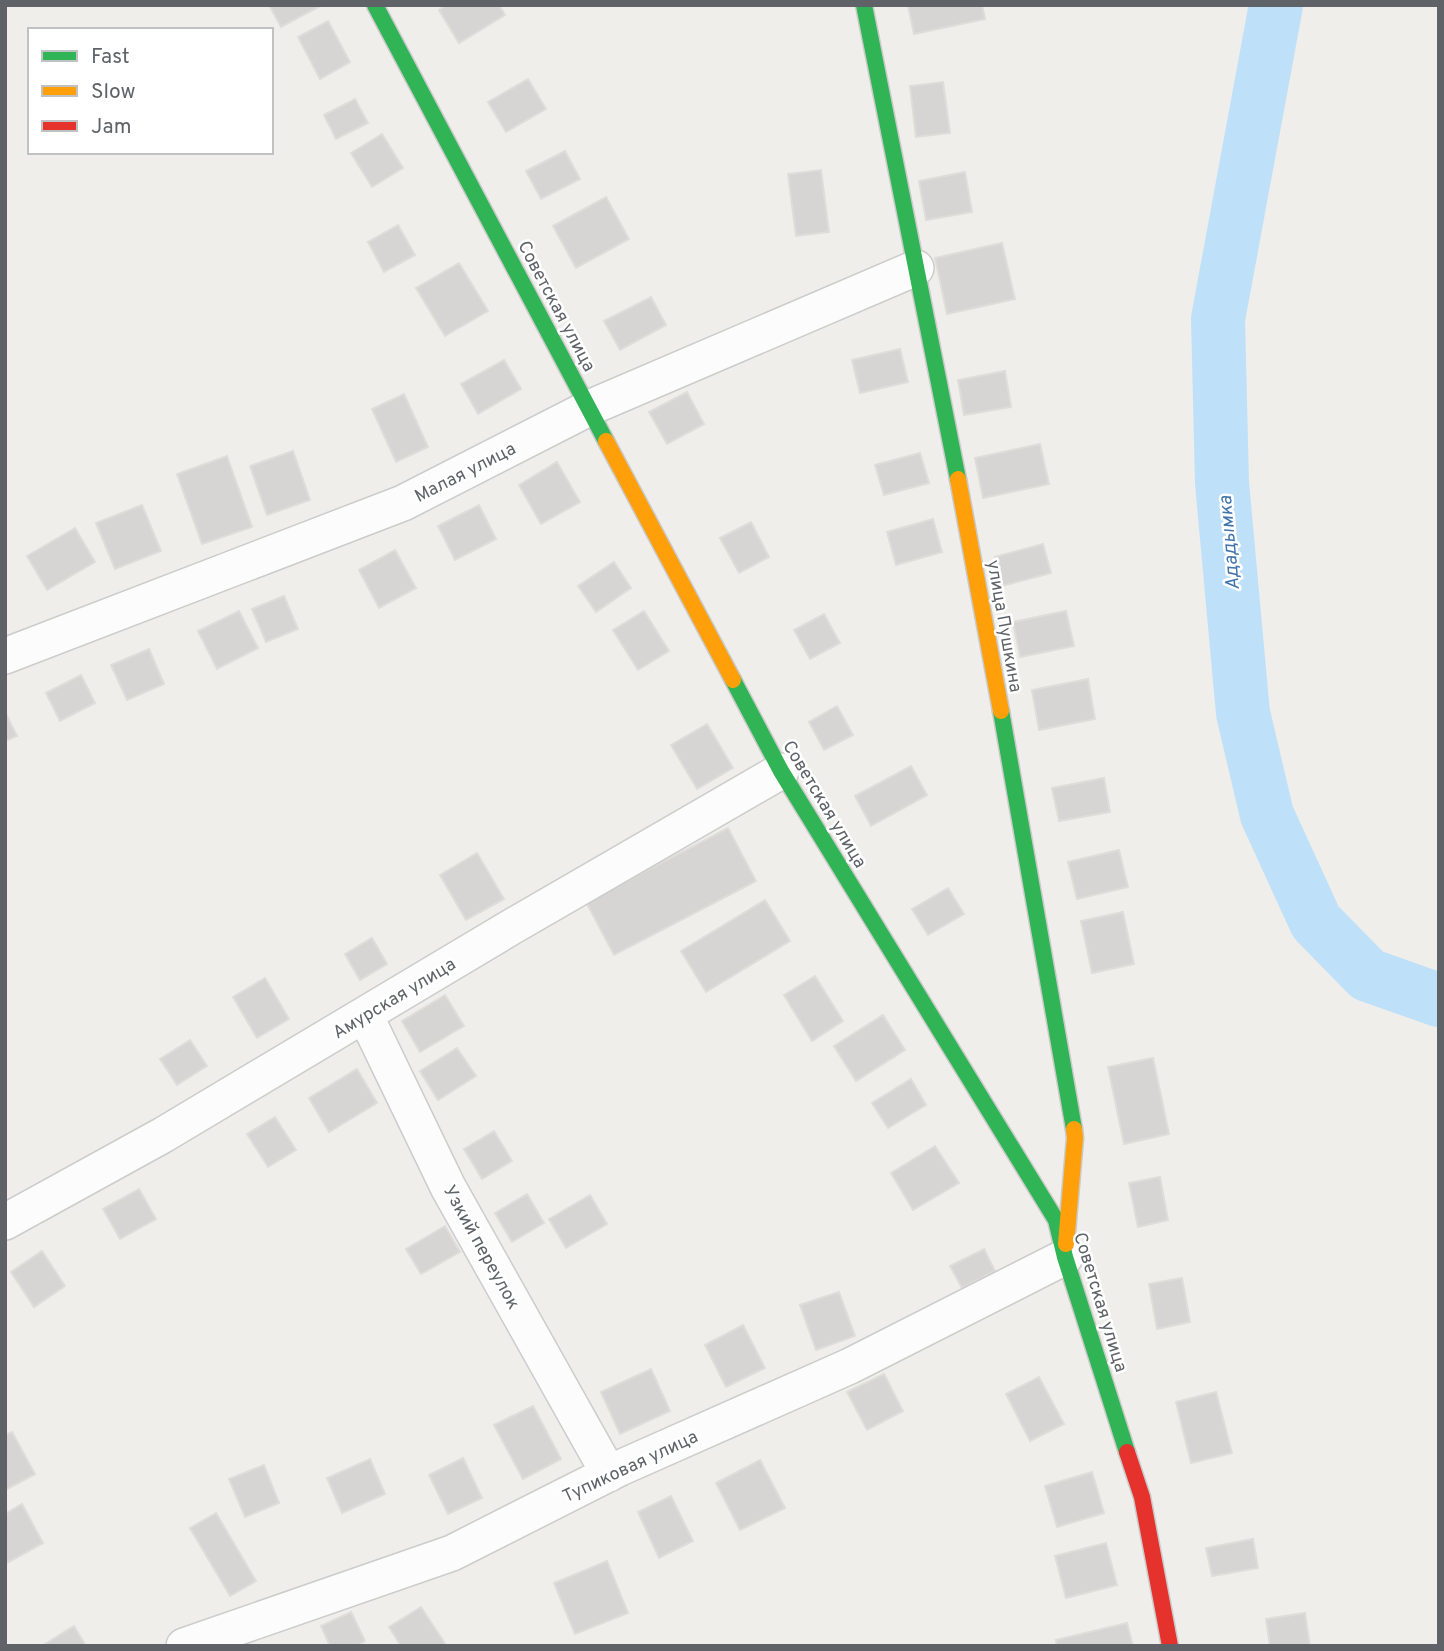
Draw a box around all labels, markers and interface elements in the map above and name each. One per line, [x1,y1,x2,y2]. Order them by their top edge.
legend [28,28,273,154]
text: Fast [91,44,130,71]
text: Slow [91,79,136,106]
text: Jam [91,114,132,141]
street label: Советская улица [511,237,600,376]
street label: Малая улица [411,438,520,509]
water label: Ададымка [1214,494,1246,591]
street label: улица Пушкина [981,558,1026,694]
street label: Советская улица [777,737,871,873]
street label: Амурская улица [329,954,460,1045]
street label: Узкий переулок [437,1182,524,1314]
street label: Советская улица [1067,1230,1132,1375]
street label: Тупиковая улица [559,1426,702,1509]

